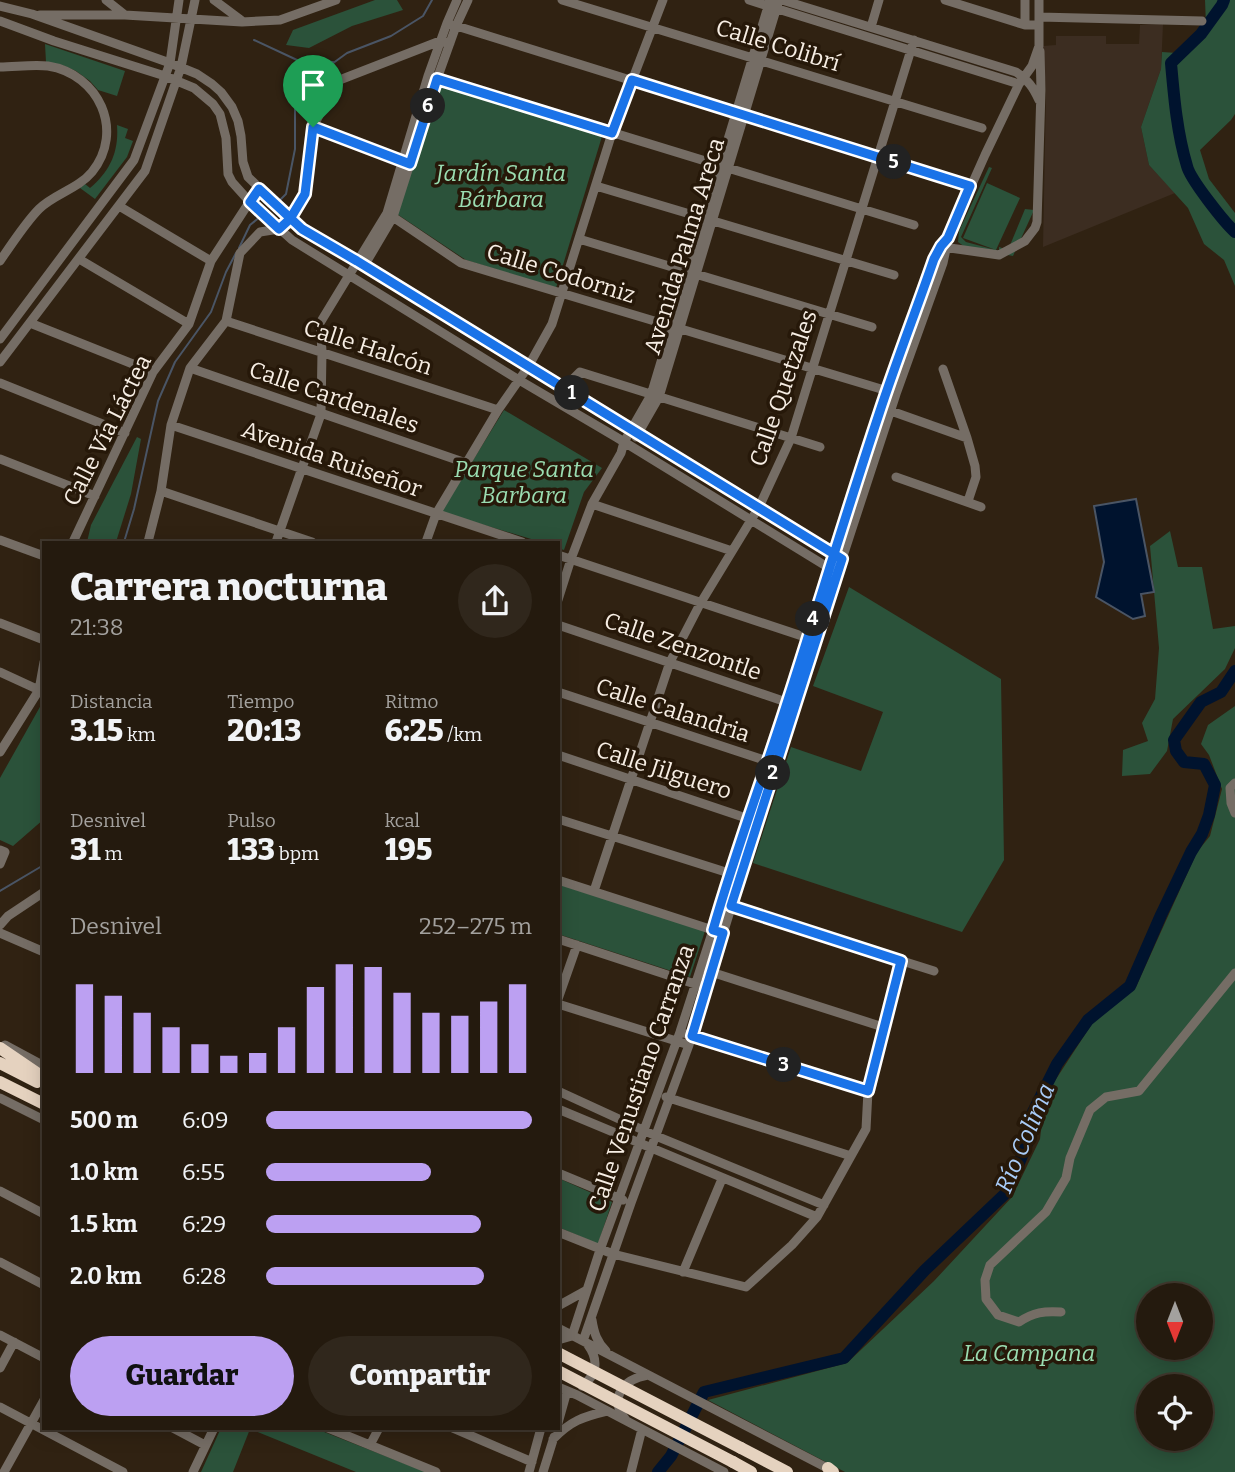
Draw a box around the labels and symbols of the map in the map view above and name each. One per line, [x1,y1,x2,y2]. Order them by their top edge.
street label: Calle Colibrí [713,13,844,77]
pin [283,55,343,127]
pin: 6 [410,88,446,124]
street label: Avenida Palma Areca [638,134,730,358]
pin: 5 [876,144,912,180]
park label: Jardín Santa Bárbara [434,159,566,213]
street label: Calle Codorniz [483,237,639,309]
street label: Calle Quetzales [743,306,823,470]
street label: Calle Halcón [300,313,436,381]
street label: Calle Vía Láctea [57,349,157,510]
street label: Calle Cardenales [246,355,422,439]
pin: 1 [554,376,590,410]
street label: Avenida Ruiseñor [238,415,426,503]
park label: Parque Santa Barbara [454,455,594,509]
pin: 4 [796,602,830,636]
street label: Calle Zenzontle [601,606,765,686]
street label: Calle Calandria [592,672,754,748]
street label: Calle Jilguero [593,735,735,805]
pin: 2 [756,756,790,790]
street label: Calle Venustiano Carranza [582,940,700,1215]
pin: 3 [766,1048,802,1082]
water label: Río Colima [989,1079,1061,1197]
north arrow [1136,1283,1213,1360]
park label: La Campana [963,1339,1095,1367]

